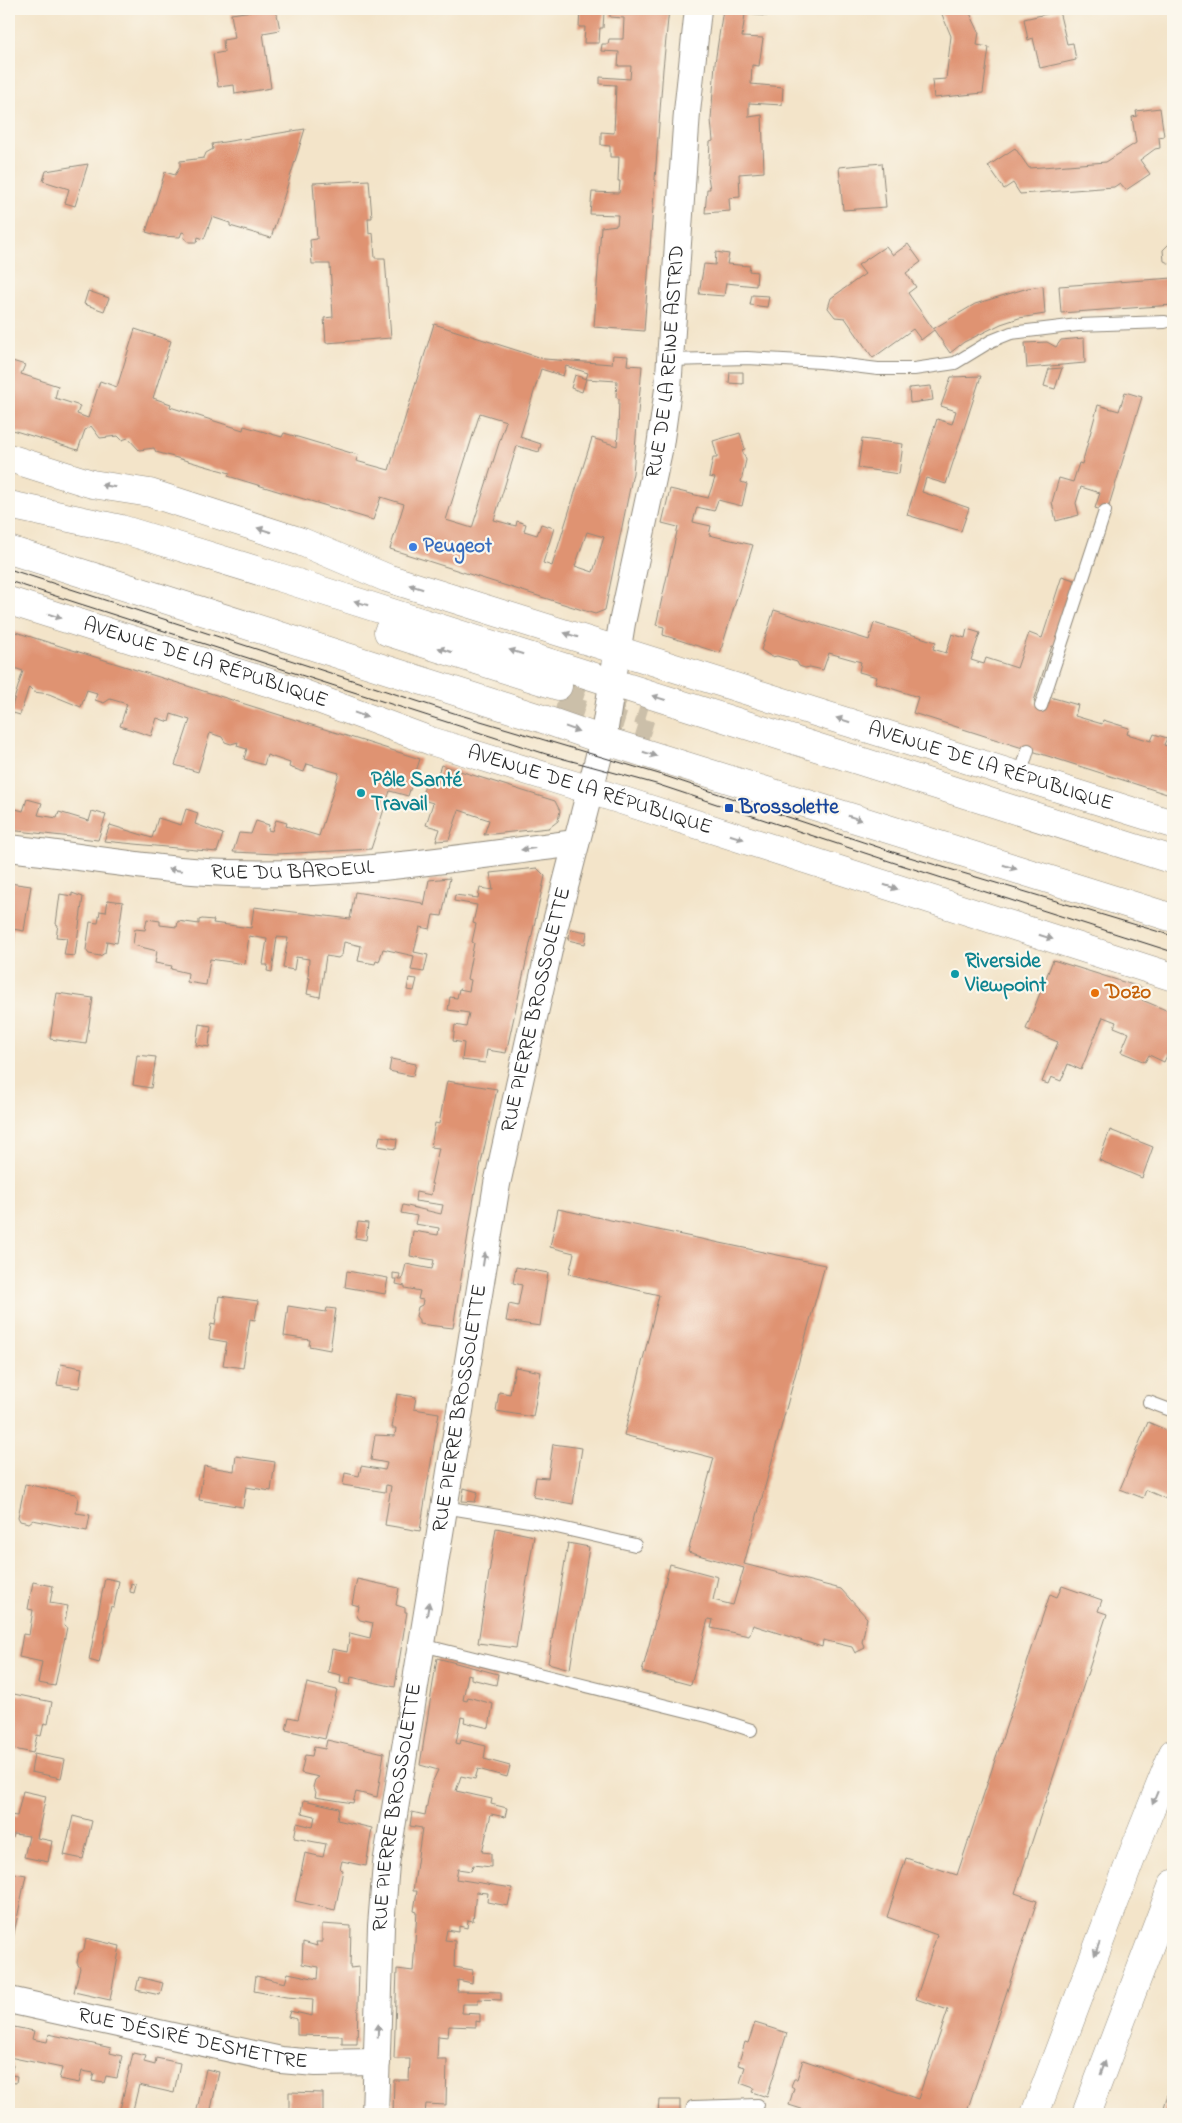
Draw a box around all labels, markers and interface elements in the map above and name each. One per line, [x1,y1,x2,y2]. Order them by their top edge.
street label: RUE DE LA REINE ASTRID [639,244,693,481]
one-way arrow [100,482,116,490]
one-way arrow [257,525,272,533]
place label: Peugeot [423,532,493,564]
marker: Peugeot [407,541,419,553]
one-way arrow [408,583,423,591]
one-way arrow [353,599,368,607]
street label: AVENUE DE LA RÉPUBLIQUE [79,610,332,716]
one-way arrow [48,612,63,620]
one-way arrow [564,631,579,639]
one-way arrow [437,645,452,653]
one-way arrow [509,648,524,655]
one-way arrow [652,694,667,701]
one-way arrow [354,711,369,719]
street label: AVENUE DE LA RÉPUBLIQUE [864,714,1117,819]
one-way arrow [835,716,850,724]
one-way arrow [565,726,580,733]
street label: AVENUE DE LA RÉPUBLIQUE [463,738,716,843]
one-way arrow [642,751,657,759]
place label: Pôle Santé Travail [371,766,463,820]
marker: Pôle Santé Travail [355,787,367,799]
place label: Brossolette [738,793,839,823]
marker: Brossolette [723,802,735,814]
one-way arrow [848,815,863,823]
one-way arrow [729,834,744,841]
one-way arrow [520,845,536,853]
street label: RUE DU BAROEUL [210,853,376,889]
one-way arrow [1003,863,1018,871]
one-way arrow [166,865,182,873]
street label: RUE PIERRE BROSSOLETTE [494,884,579,1135]
one-way arrow [884,884,899,892]
one-way arrow [1039,933,1054,941]
place label: Riverside Viewpoint [964,947,1047,1001]
marker: Riverside Viewpoint [949,968,961,980]
place label: Dozo [1104,978,1151,1008]
marker: Dozo [1089,987,1101,999]
one-way arrow [481,1250,489,1266]
street label: RUE PIERRE BROSSOLETTE [425,1282,495,1534]
one-way arrow [424,1601,432,1617]
street label: RUE PIERRE BROSSOLETTE [366,1681,430,1933]
one-way arrow [1151,1791,1159,1806]
one-way arrow [1092,1942,1100,1957]
street label: RUE DÉSIRÉ DESMETTRE [75,2001,309,2077]
one-way arrow [374,2022,382,2038]
one-way arrow [1100,2061,1107,2076]

